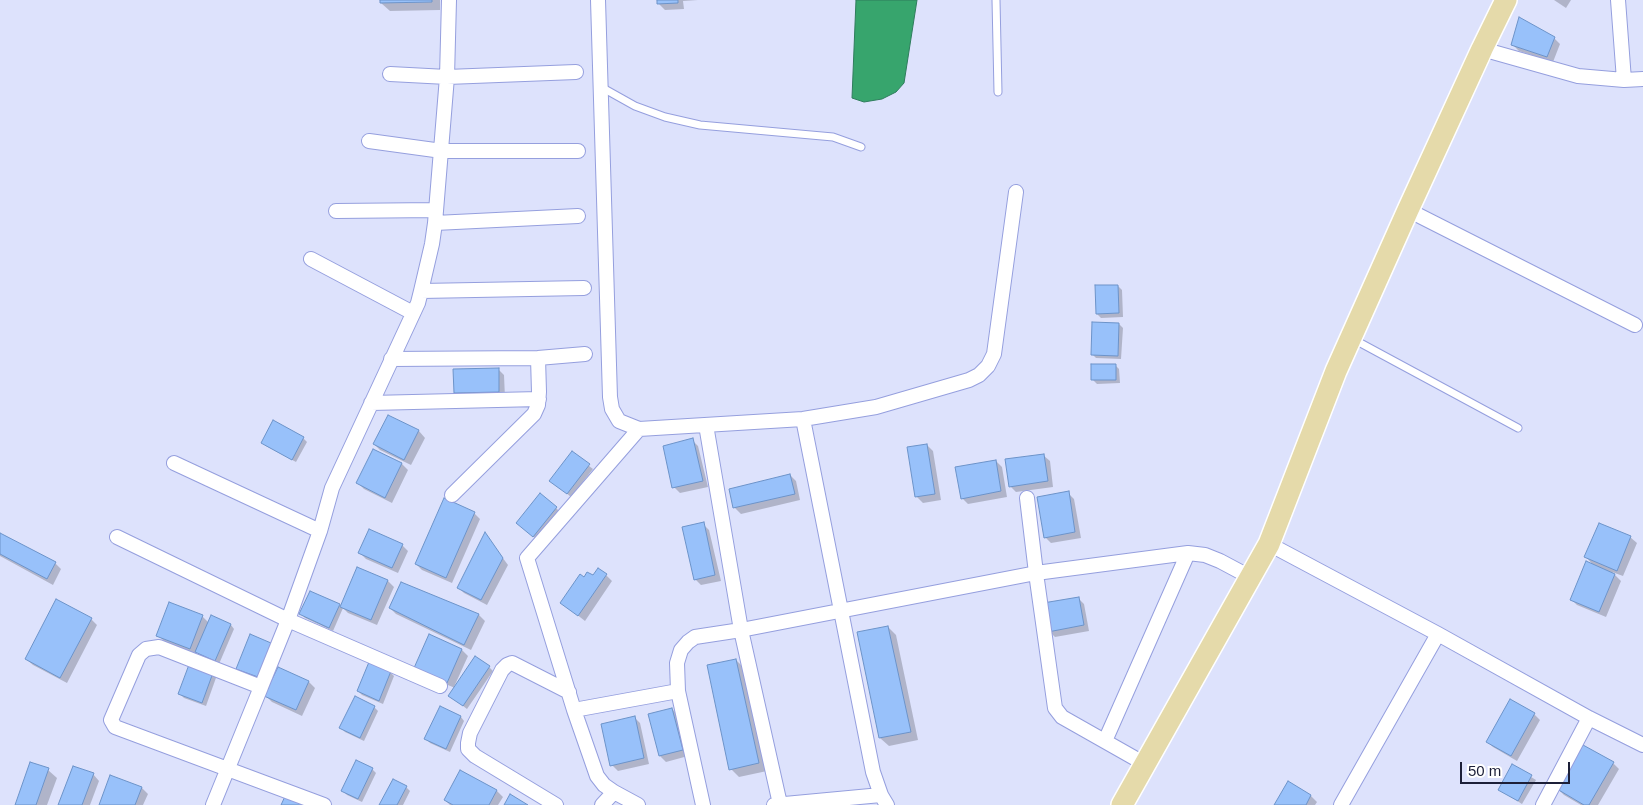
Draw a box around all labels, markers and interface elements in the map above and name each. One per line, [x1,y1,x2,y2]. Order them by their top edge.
scale bar [1463,752,1573,784]
text: 50 m [1468,762,1501,779]

